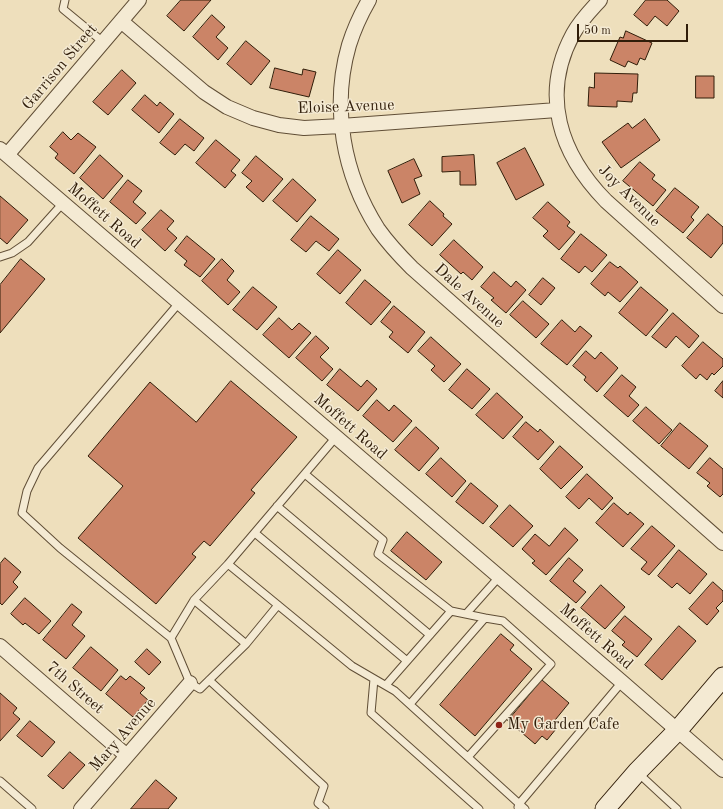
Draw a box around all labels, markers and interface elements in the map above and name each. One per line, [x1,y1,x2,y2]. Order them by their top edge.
scale bar [579,16,690,42]
street label: Garrison Street [18,20,102,114]
text: 50 m [584,25,611,37]
street label: Eloise Avenue [297,96,395,118]
street label: Joy Avenue [594,161,664,231]
street label: Moffett Road [64,179,144,253]
street label: Dale Avenue [430,260,508,332]
street label: Moffett Road [310,390,390,464]
street label: Moffett Road [556,600,636,674]
street label: 7th Street [42,658,108,718]
street label: Mary Avenue [86,694,160,776]
place label: My Garden Cafe [507,715,619,735]
marker: My Garden Cafe [494,720,504,730]

